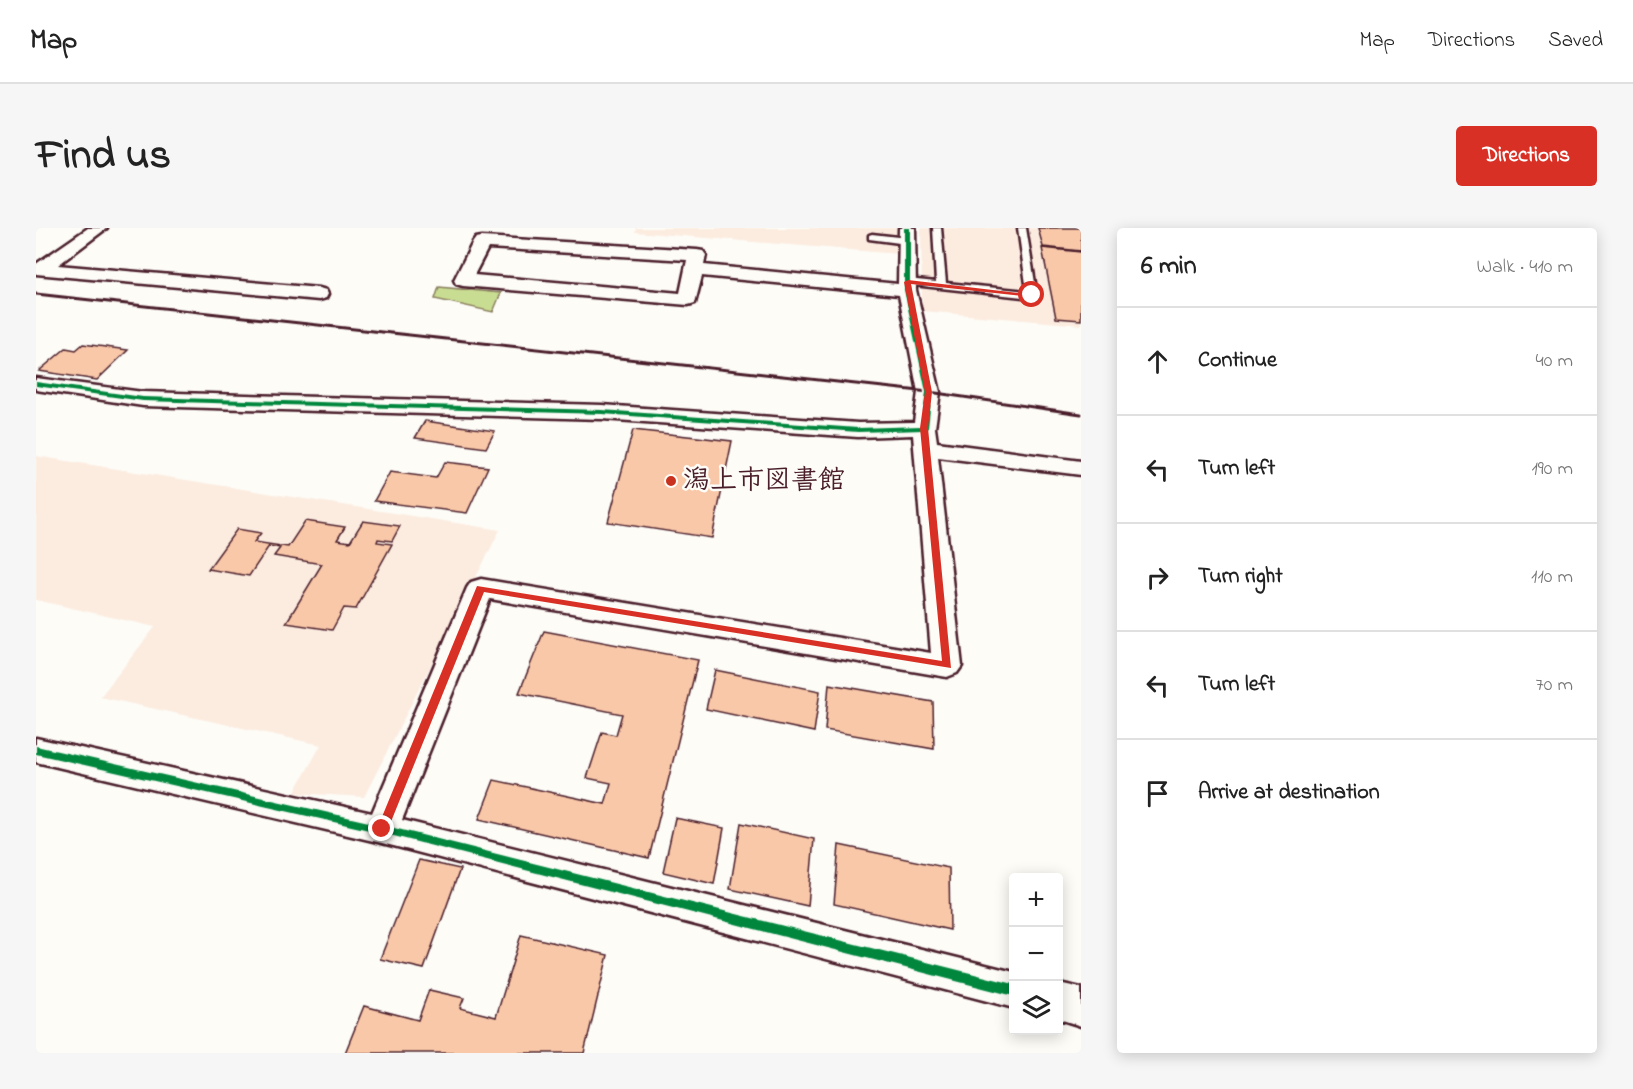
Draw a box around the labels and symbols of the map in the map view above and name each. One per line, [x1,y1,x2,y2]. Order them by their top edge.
route start [1018,281,1044,307]
place label: 潟上市図書館 [683,462,845,501]
marker: 潟上市図書館 [664,474,678,488]
route end [368,815,394,841]

